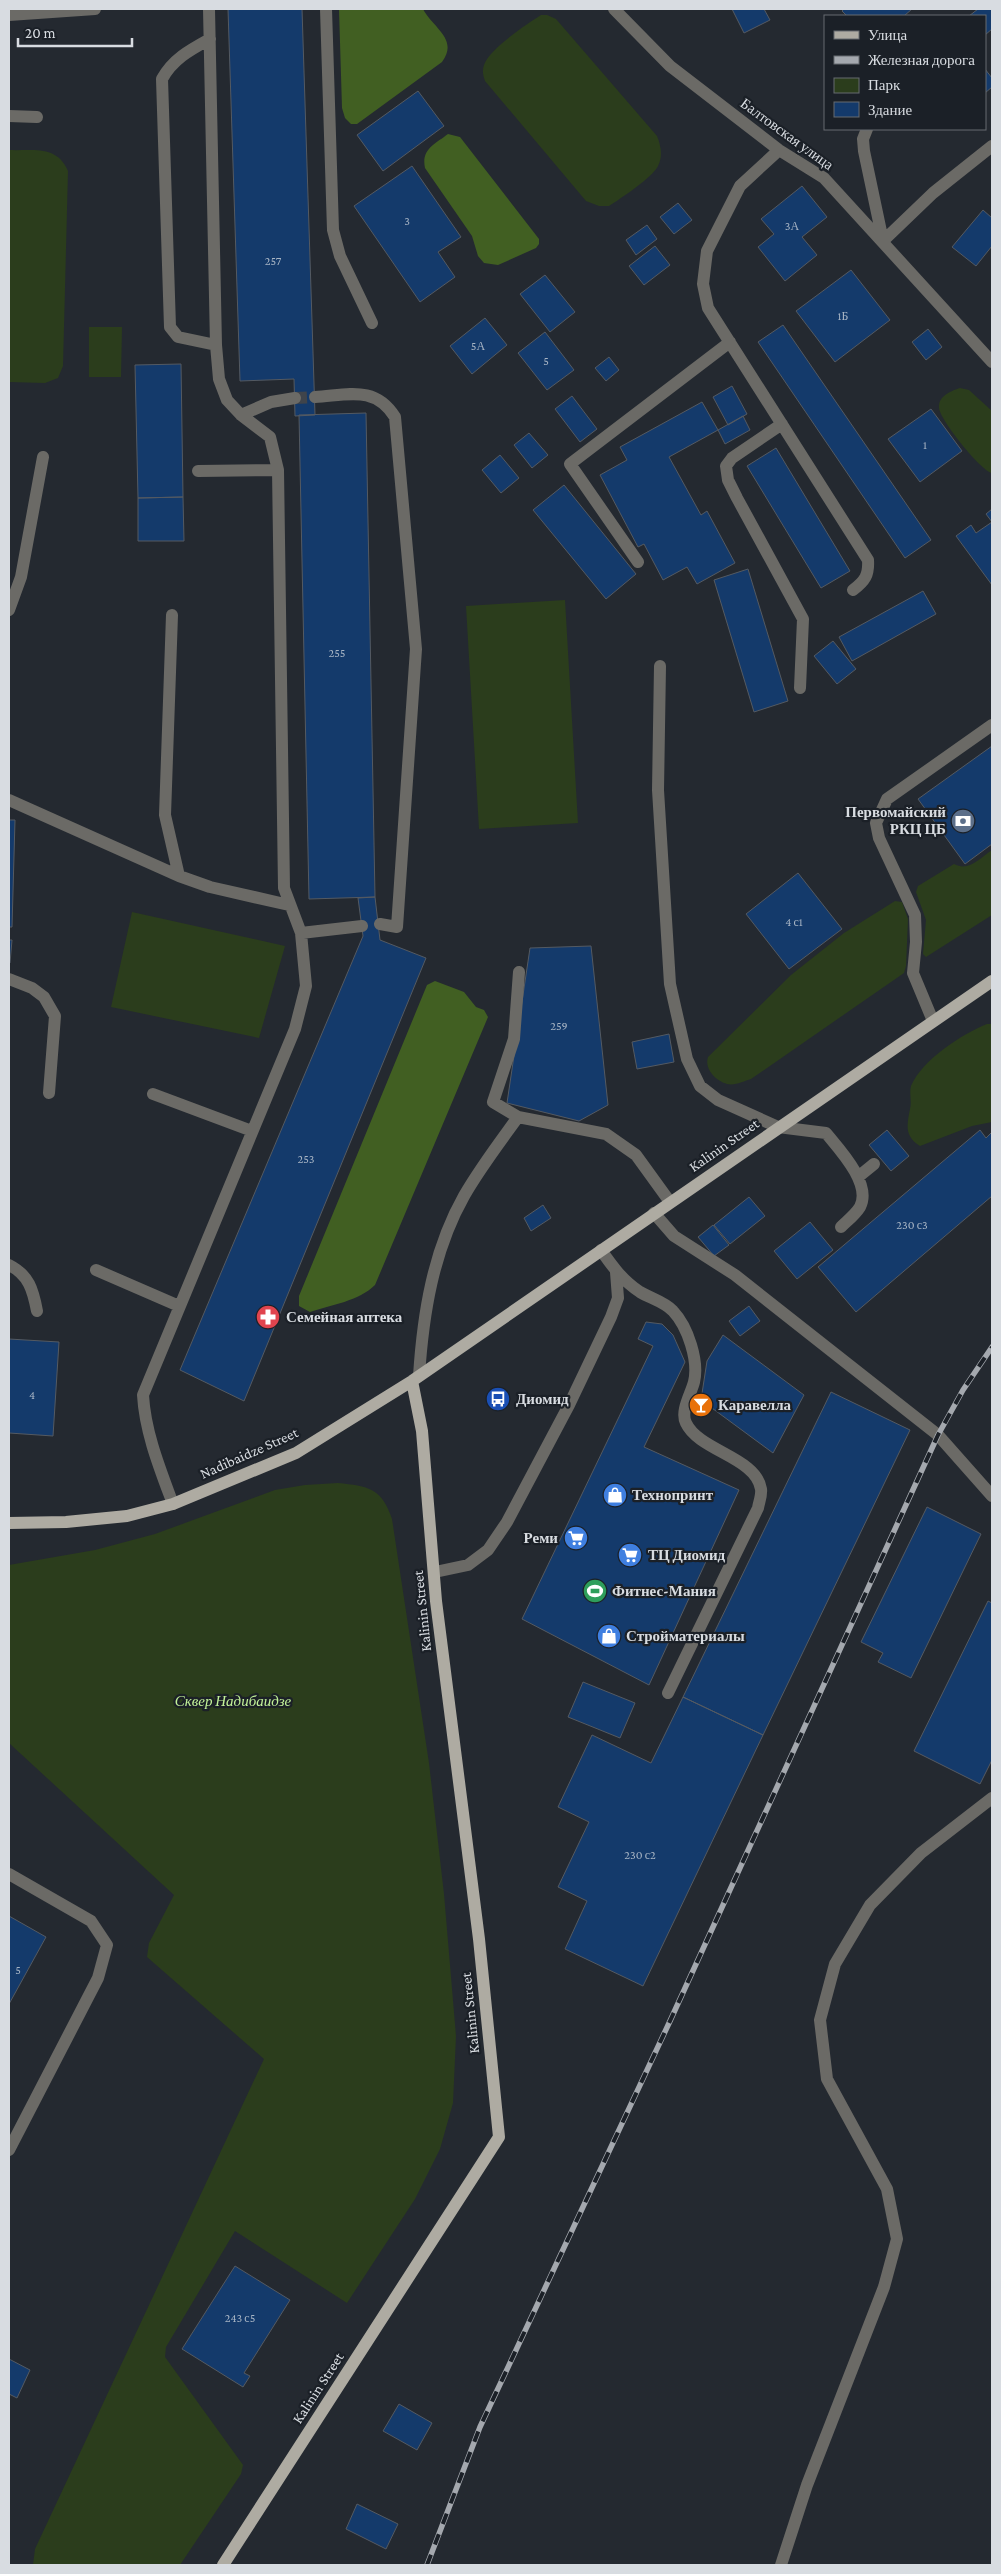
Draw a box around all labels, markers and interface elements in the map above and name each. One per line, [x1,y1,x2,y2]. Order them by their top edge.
scale bar [18,15,131,47]
legend [824,15,986,130]
text: 20 m [25,25,56,41]
text: Улица [868,27,907,43]
text: Железная дорога [868,52,975,68]
text: Парк [868,77,901,93]
street label: Балтовская улица [737,95,837,173]
text: Здание [868,102,912,118]
house number: 3 [404,214,410,228]
house number: 3А [785,219,800,233]
house number: 257 [265,254,282,268]
house number: 1Б [838,309,849,323]
house number: 5А [471,339,485,353]
house number: 5 [543,354,549,368]
house number: 1 [923,438,927,452]
house number: 255 [329,646,345,660]
place label: Первомайский РКЦ ЦБ [845,804,946,837]
bank icon: Первомайский РКЦ ЦБ [950,808,976,834]
house number: 4 с1 [785,915,803,929]
house number: 259 [550,1019,568,1033]
street label: Kalinin Street [686,1115,763,1175]
house number: 253 [298,1152,315,1166]
house number: 230 с3 [896,1218,928,1232]
pharmacy icon: Семейная аптека [255,1304,281,1330]
place label: Семейная аптека [286,1309,403,1325]
bus stop icon: Диомид [485,1386,511,1412]
house number: 4 [29,1388,35,1402]
place label: Диомид [516,1391,569,1407]
bar icon: Каравелла [688,1392,714,1418]
place label: Каравелла [718,1397,792,1413]
street label: Nadibaidze Street [197,1424,302,1482]
shop icon: Технопринт [602,1482,628,1508]
place label: Технопринт [632,1487,714,1503]
supermarket icon: Реми [563,1525,589,1551]
place label: Реми [524,1530,558,1546]
supermarket icon: ТЦ Диомид [617,1542,643,1568]
place label: ТЦ Диомид [648,1547,726,1563]
street label: Kalinin Street [410,1569,434,1652]
sports icon: Фитнес-Мания [582,1578,608,1604]
place label: Фитнес-Мания [612,1583,716,1599]
shop icon: Стройматериалы [596,1623,622,1649]
place label: Стройматериалы [626,1628,745,1644]
park label: Сквер Надибаидзе [175,1693,292,1709]
house number: 230 с2 [624,1848,656,1862]
house number: 5 [15,1963,21,1977]
street label: Kalinin Street [458,1971,482,2054]
house number: 243 с5 [225,2311,255,2325]
street label: Kalinin Street [289,2349,347,2426]

